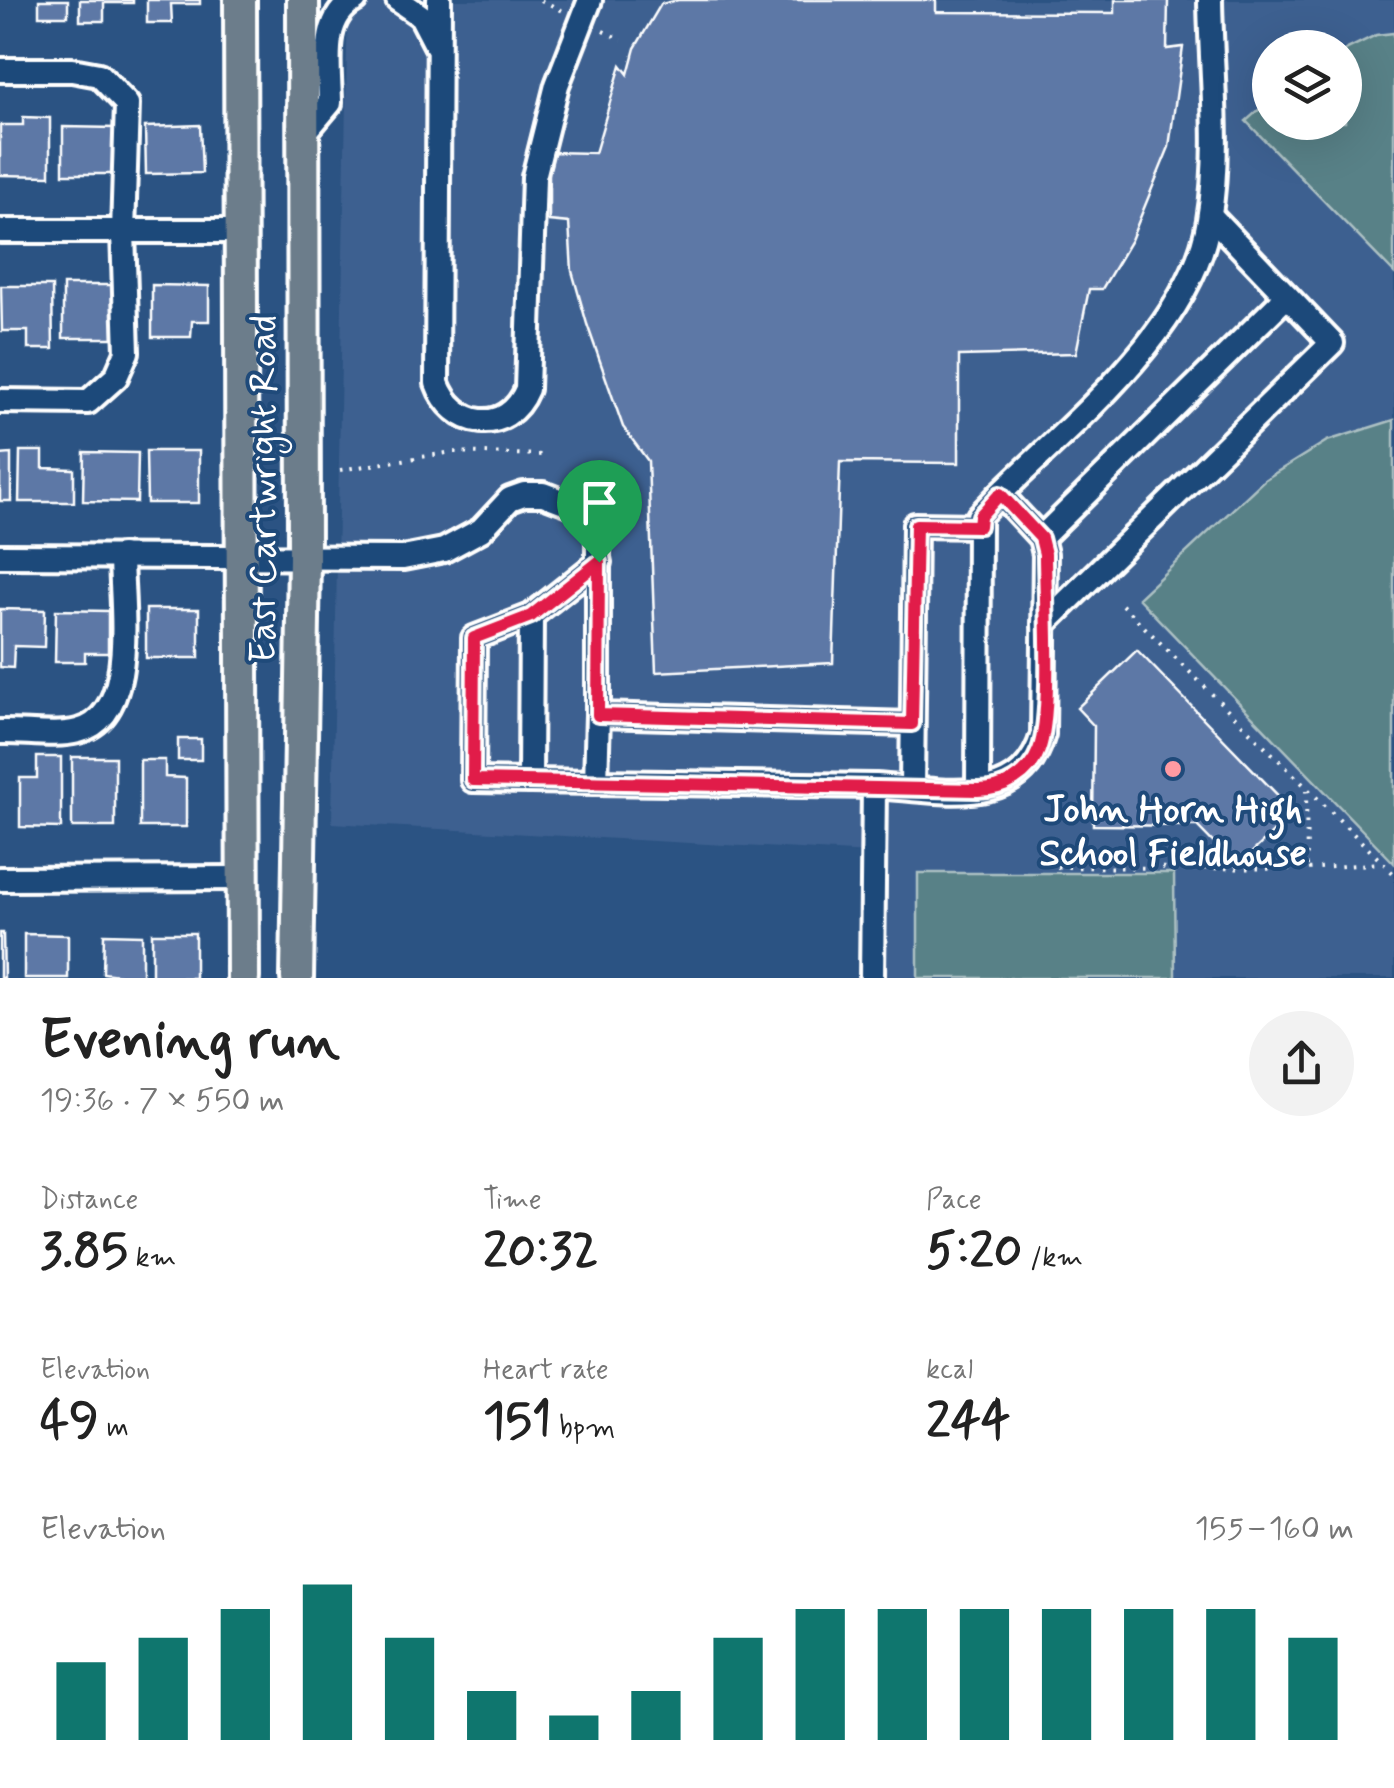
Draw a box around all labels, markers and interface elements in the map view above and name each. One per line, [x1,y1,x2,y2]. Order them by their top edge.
map controls [1252,30,1362,140]
button: layers [1252,30,1362,140]
street label: East Cartwright Road [240,315,293,663]
pin [557,460,642,563]
icon: arrive [572,475,627,530]
marker: John Horn High School Fieldhouse [1162,758,1184,780]
place label: John Horn High School Fieldhouse [1039,786,1307,879]
text: Evening run [40,1006,340,1078]
button: share [1249,1011,1354,1116]
text: 19:36 · 7 × 550 m [40,1080,285,1122]
text: Distance [40,1182,138,1219]
text: Time [483,1182,542,1219]
text: Pace [926,1182,982,1219]
text: 3.85 [40,1219,128,1285]
text: 20:32 [483,1219,598,1285]
text: 5:20 [926,1219,1022,1285]
text: km [128,1240,176,1277]
text: /km [1022,1240,1083,1277]
text: Elevation [40,1352,150,1389]
text: Heart rate [483,1352,609,1389]
text: kcal [926,1352,973,1389]
text: 49 [40,1389,99,1455]
text: 151 [483,1389,551,1455]
text: 244 [926,1389,1010,1455]
text: m [99,1410,129,1447]
text: bpm [551,1410,615,1447]
text: Elevation [40,1508,166,1550]
text: 155–160 m [1195,1508,1354,1550]

